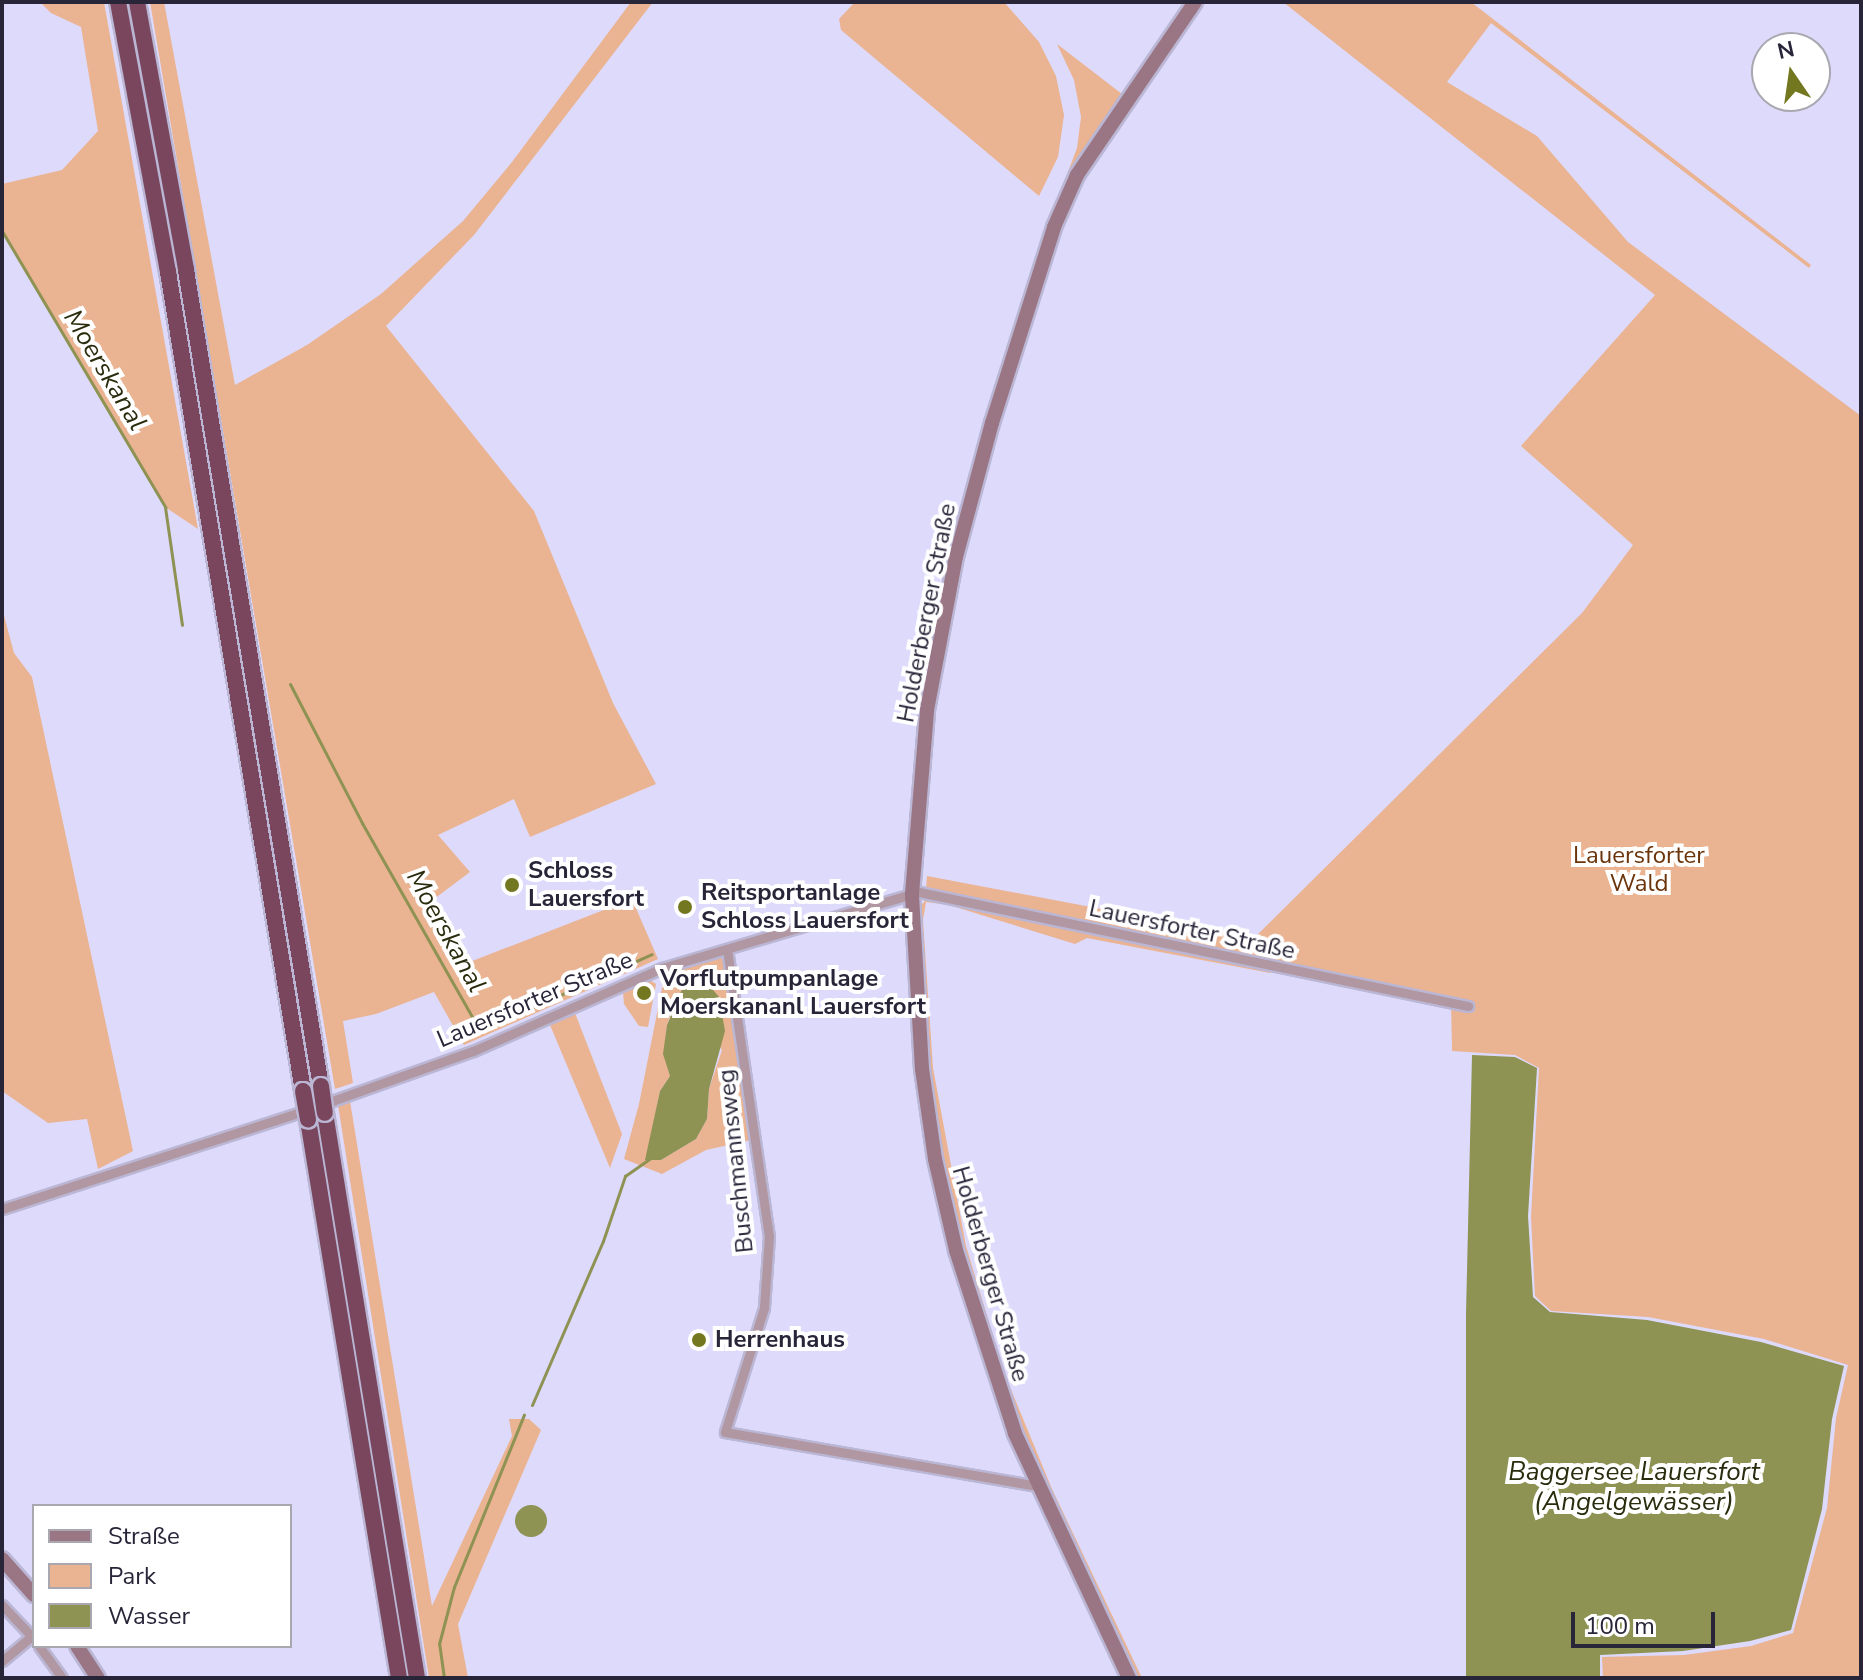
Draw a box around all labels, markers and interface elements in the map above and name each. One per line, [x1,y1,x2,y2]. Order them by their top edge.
north arrow [1751,32,1831,112]
text: N [1775,34,1797,67]
water label: Moerskanal [57,304,153,436]
street label: Holderberger Straße [892,501,962,725]
park label: Lauersforter Wald [1573,842,1705,898]
place label: Schloss Lauersfort [528,857,644,913]
water label: Moerskanal [400,864,492,998]
marker: Schloss Lauersfort [503,876,521,894]
place label: Reitsportanlage Schloss Lauersfort [701,879,909,935]
street label: Lauersforter Straße [1086,894,1298,966]
marker: Reitsportanlage Schloss Lauersfort [676,898,694,916]
street label: Lauersforter Straße [433,946,637,1054]
place label: Vorflutpumpanlage Moerskananl Lauersfort [660,965,926,1021]
marker: Vorflutpumpanlage Moerskananl Lauersfort [635,984,653,1002]
street label: Buschmannsweg [712,1068,760,1254]
street label: Holderberger Straße [945,1163,1035,1385]
place label: Herrenhaus [715,1326,845,1354]
marker: Herrenhaus [690,1331,708,1349]
water label: Baggersee Lauersfort (Angelgewässer) [1508,1456,1760,1518]
legend [32,1504,292,1648]
text: Straße [108,1520,180,1552]
text: Park [108,1560,156,1592]
scale bar [1575,1596,1719,1646]
text: Wasser [108,1600,190,1632]
text: 100 m [1585,1610,1655,1642]

